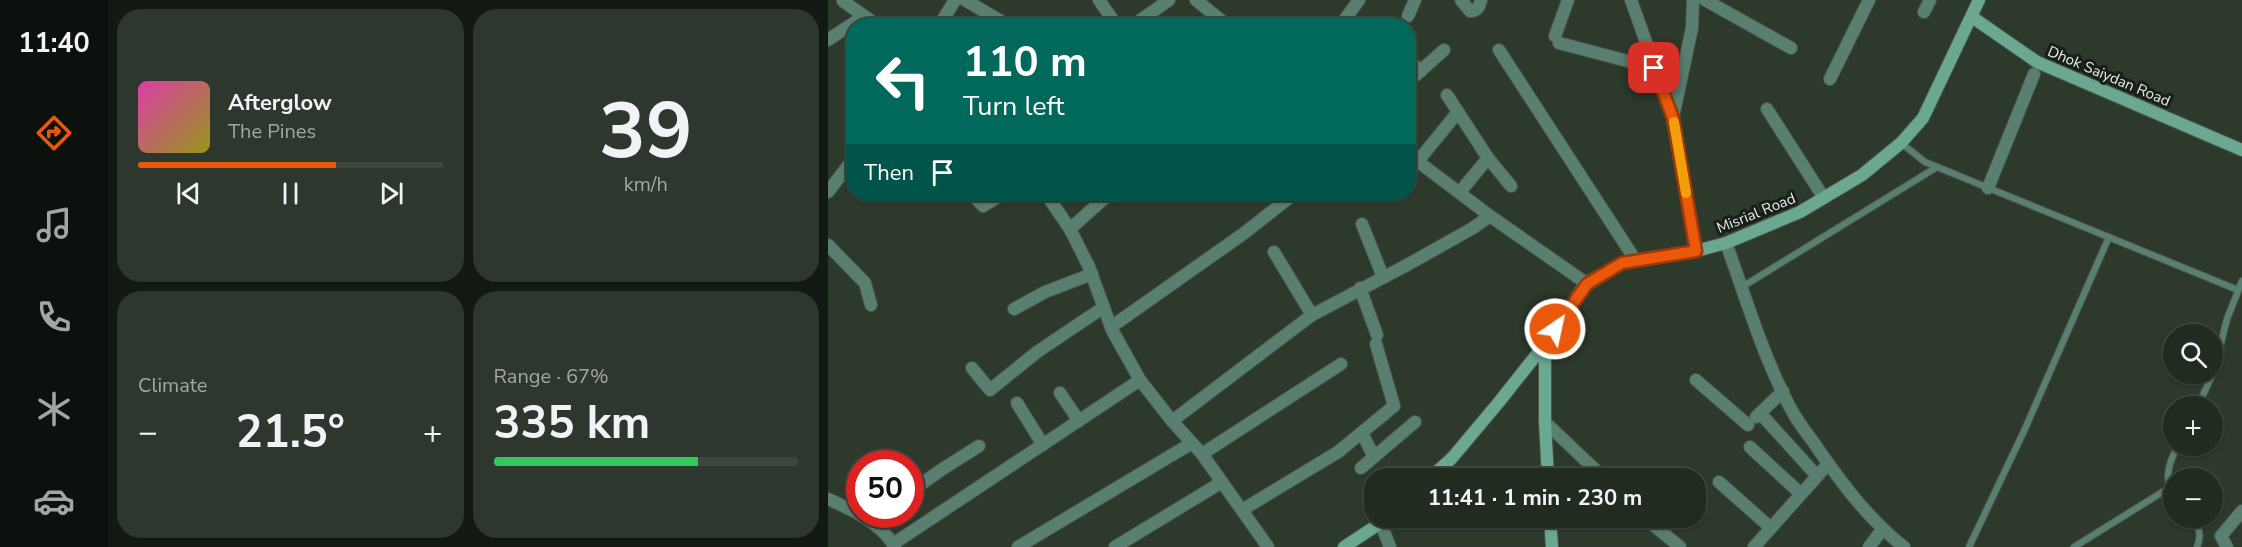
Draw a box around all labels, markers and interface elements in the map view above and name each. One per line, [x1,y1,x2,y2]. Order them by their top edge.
text: 11:40 [18,25,90,62]
text: 110 m [963,34,1087,91]
street label: Dhok Saiydan Road [2045,41,2173,111]
icon: left [864,42,942,120]
pin [1628,42,1679,93]
icon: arrive [1637,51,1670,84]
text: 39 [599,78,693,185]
text: Afterglow [228,88,332,118]
text: Turn left [963,88,1064,125]
icon: directions [33,112,75,154]
text: The Pines [228,118,316,145]
icon: arrive [926,156,959,189]
text: Then [864,158,914,188]
text: km/h [624,171,668,198]
icon: previous [172,177,205,210]
icon: pause [274,177,307,210]
icon: next [375,177,408,210]
street label: Misrial Road [1714,188,1798,238]
icon: music [33,204,75,246]
icon: phone [33,296,75,338]
position arrow [1523,297,1587,361]
map controls [2163,324,2223,528]
button: search [2163,324,2223,384]
text: Range · 67% [494,363,609,390]
text: Climate [138,372,207,399]
icon: climate [33,388,75,430]
text: 335 km [494,393,650,454]
button: + [2163,396,2223,456]
text: 21.5° [236,402,345,463]
text: − [138,410,158,455]
text: + [423,410,443,455]
speed limit sign: 50 [846,450,924,528]
button: − [2163,468,2223,528]
icon: car [33,480,75,522]
text: 11:41 · 1 min · 230 m [1428,483,1642,513]

